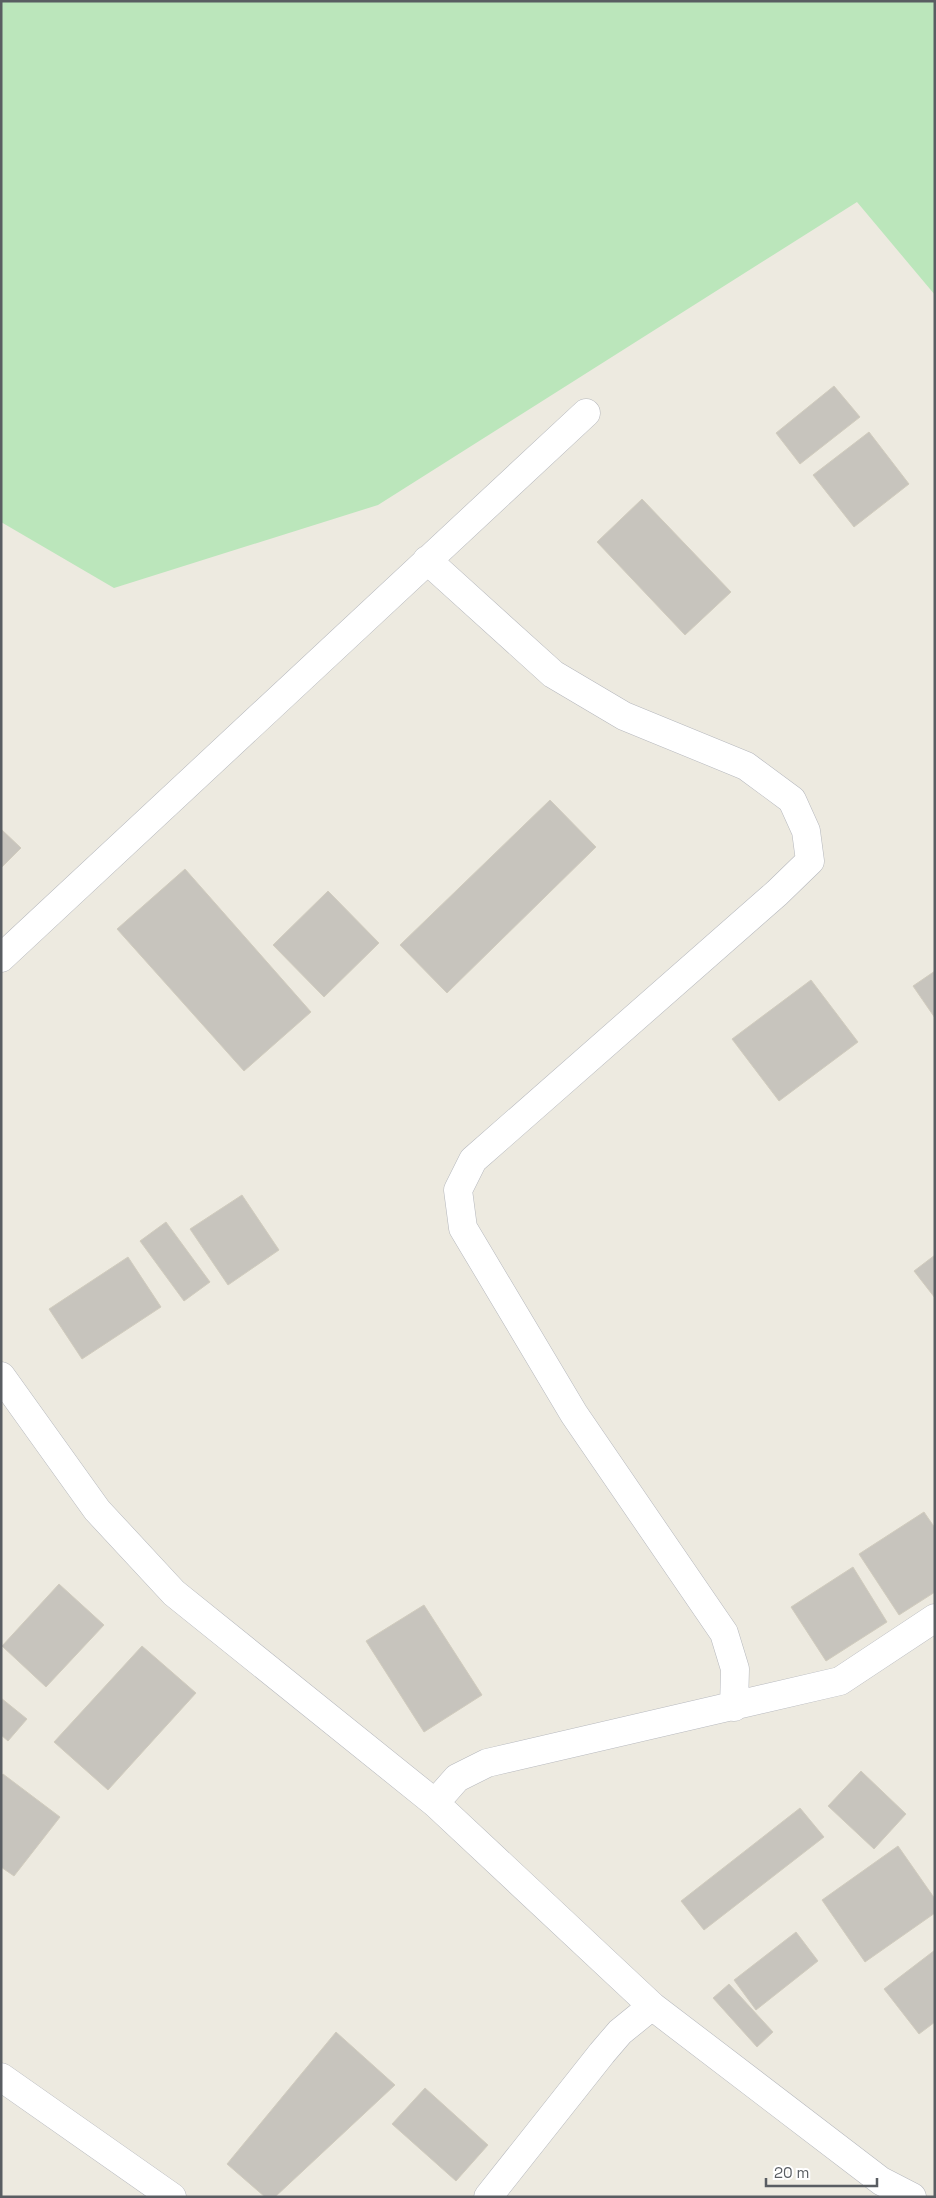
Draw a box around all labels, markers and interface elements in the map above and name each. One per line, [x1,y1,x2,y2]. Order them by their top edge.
scale bar [766,2156,877,2188]
text: 20 m [774,2163,809,2182]

